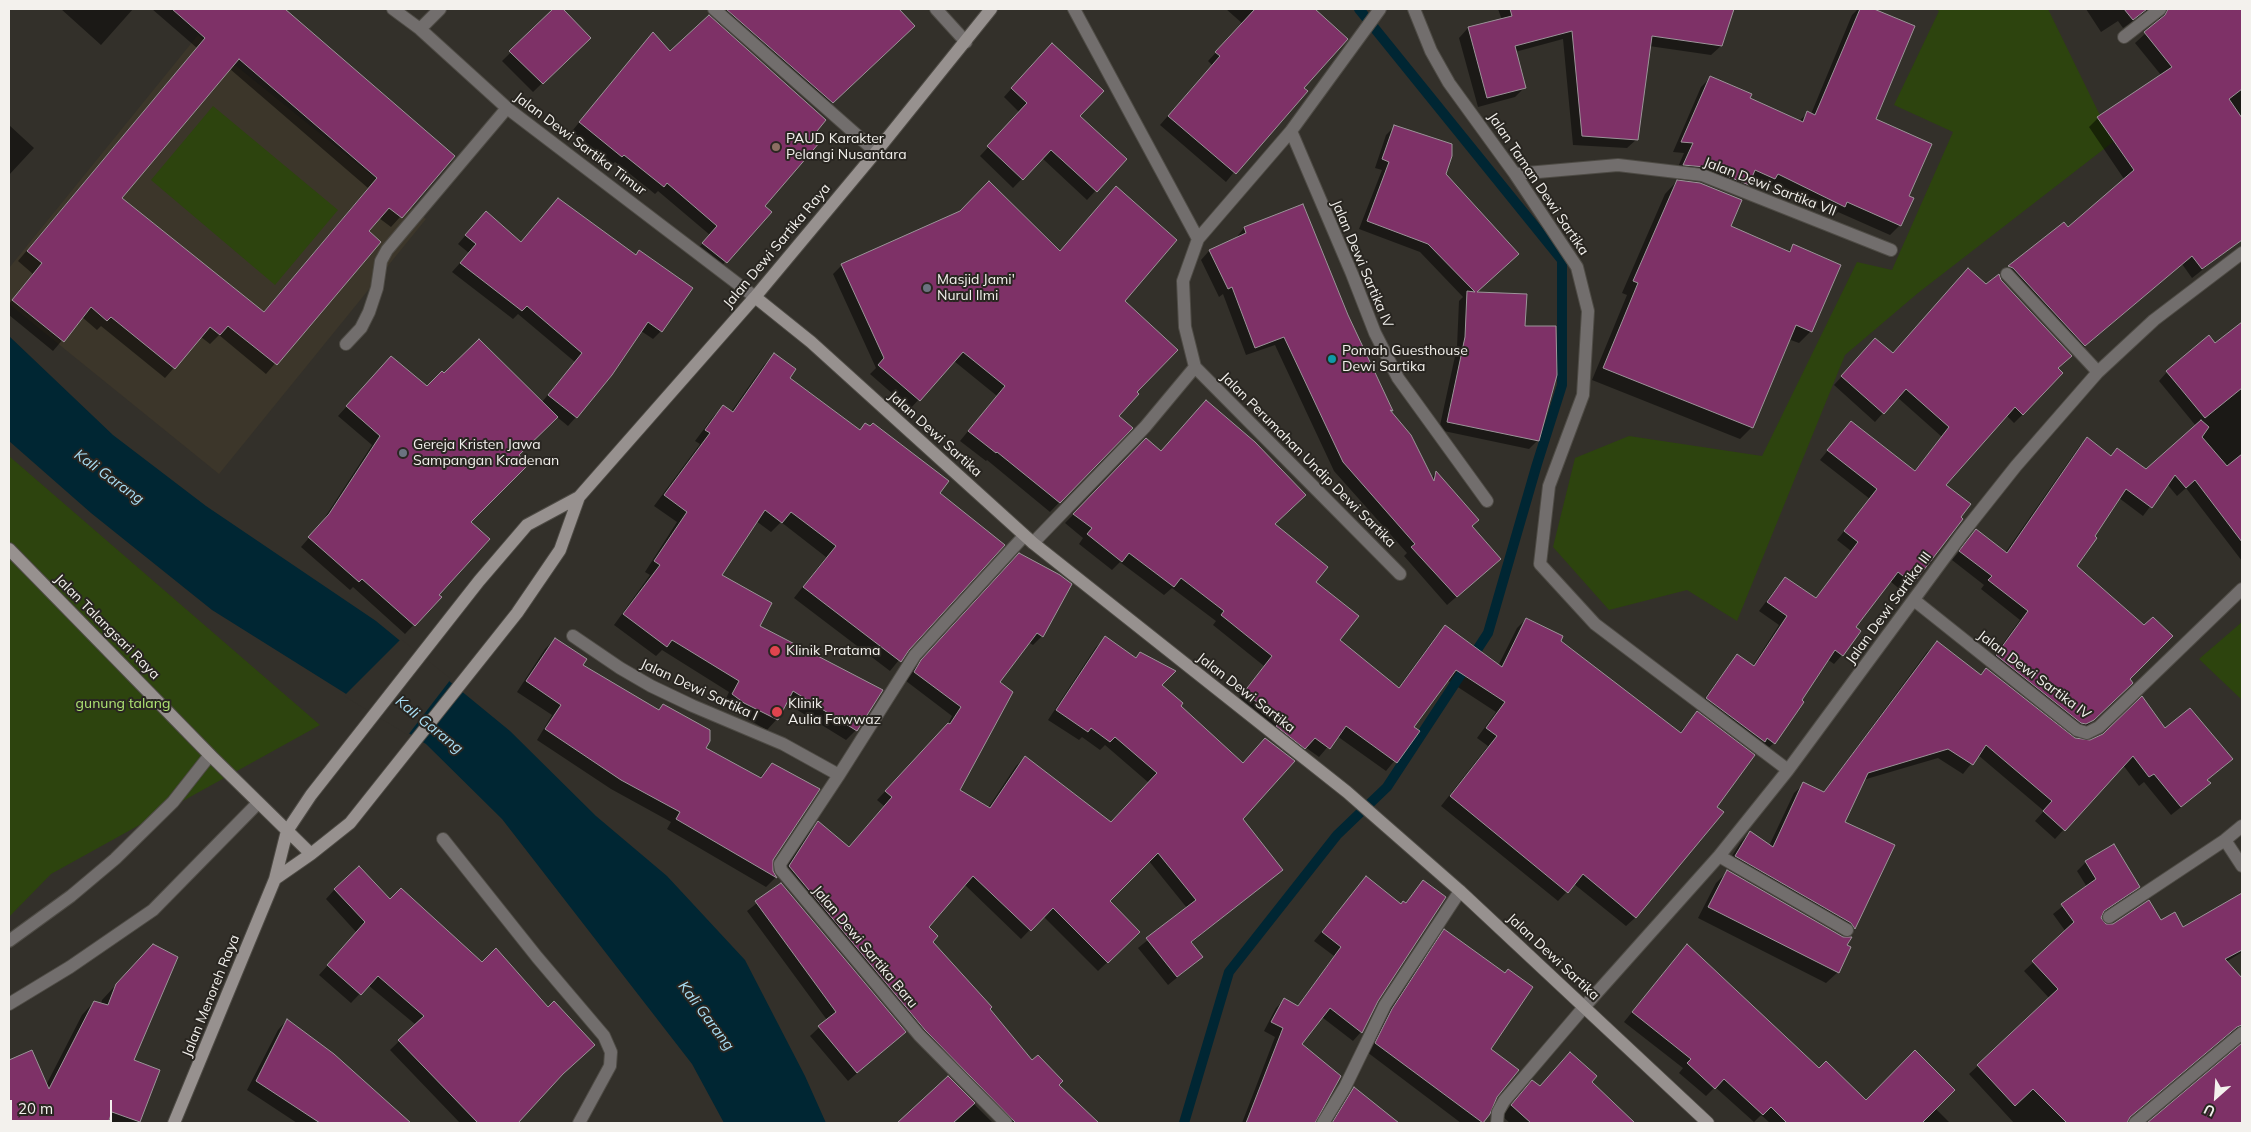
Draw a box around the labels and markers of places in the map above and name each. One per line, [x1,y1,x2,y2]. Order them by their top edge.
place label: PAUD Karakter Pelangi Nusantara [786,131,907,164]
marker: PAUD Karakter Pelangi Nusantara [770,141,782,153]
place label: Masjid Jami' Nurul Ilmi [937,272,1015,304]
marker: Masjid Jami' Nurul Ilmi [921,282,933,294]
place label: Pomah Guesthouse Dewi Sartika [1342,343,1468,376]
marker: Pomah Guesthouse Dewi Sartika [1326,353,1338,365]
place label: Gereja Kristen Jawa Sampangan Kradenan [413,437,559,470]
marker: Gereja Kristen Jawa Sampangan Kradenan [397,447,409,459]
place label: Klinik Pratama [786,643,880,659]
marker: Klinik Pratama [768,644,782,658]
place label: Klinik Aulia Fawwaz [788,696,881,729]
marker: Klinik Aulia Fawwaz [770,705,784,719]

